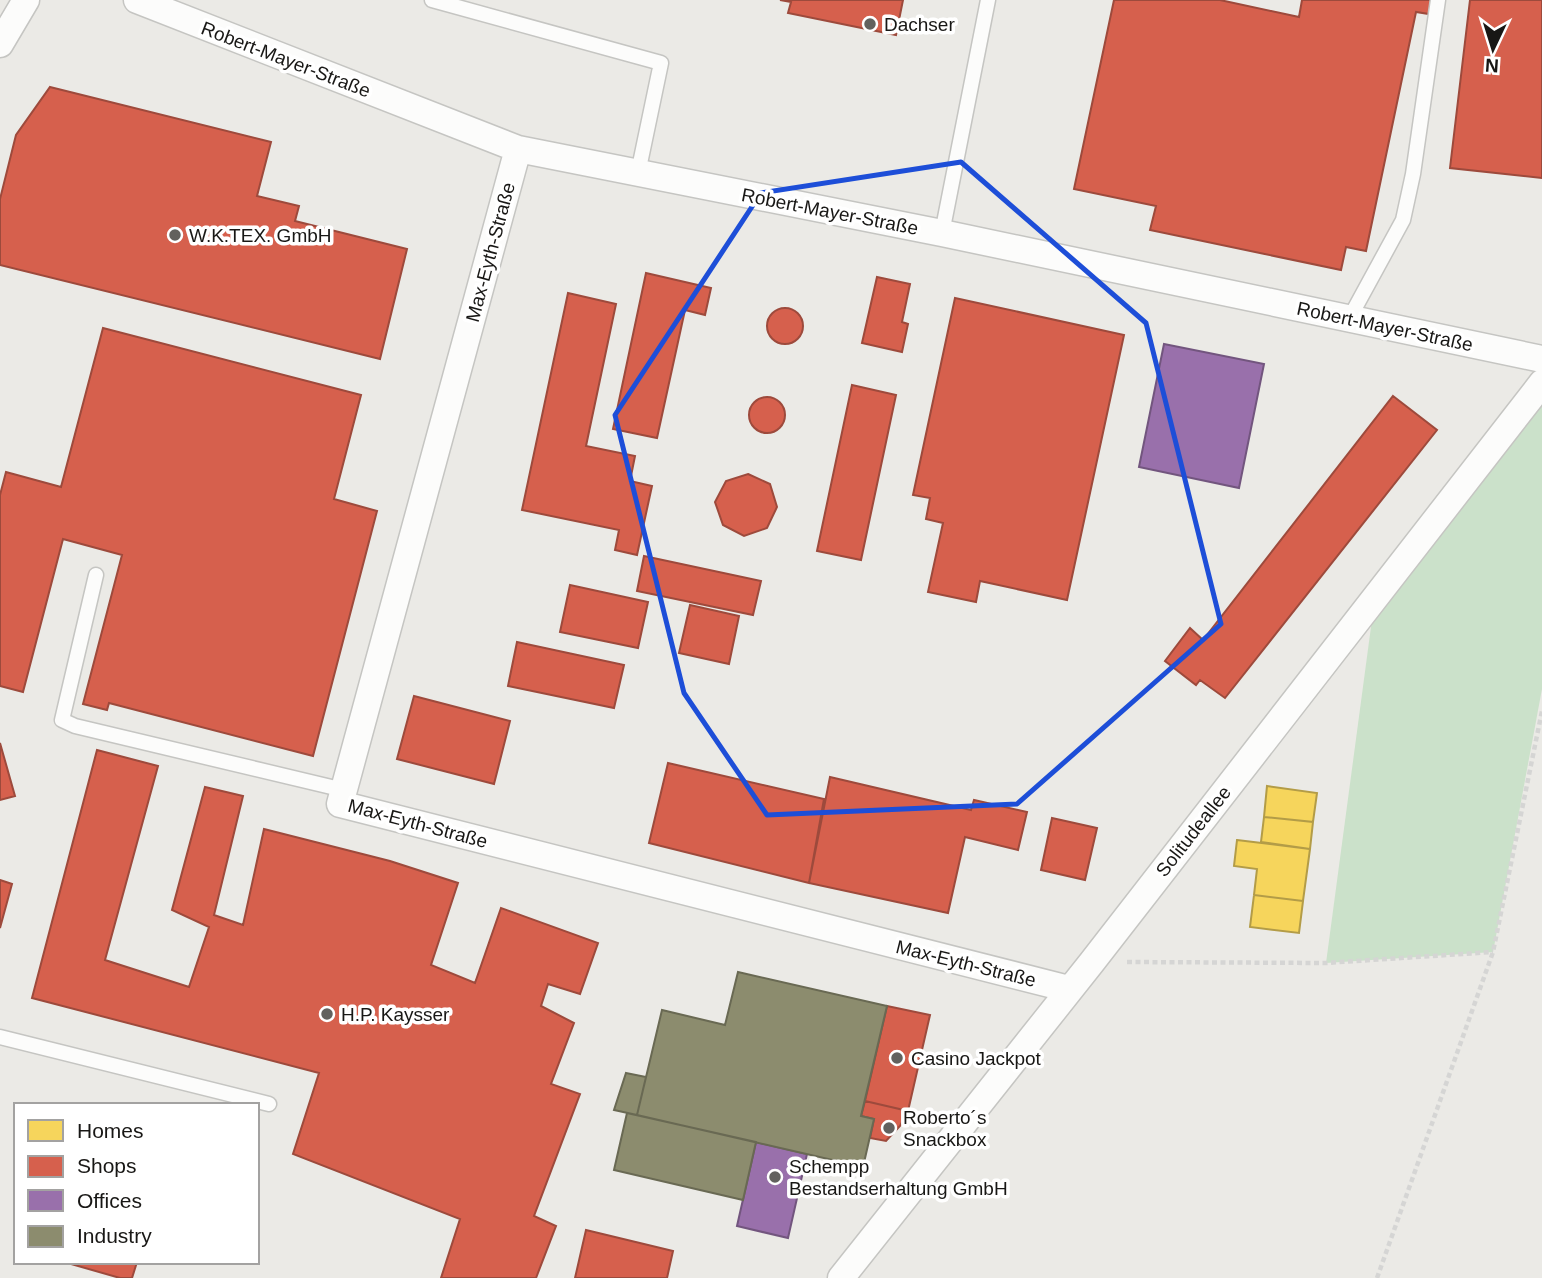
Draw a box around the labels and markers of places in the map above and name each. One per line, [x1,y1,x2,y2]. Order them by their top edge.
place label: Dachser [884,14,955,35]
marker: Dachser [862,16,878,32]
place label: W.K.TEX. GmbH [189,225,332,246]
marker: W.K.TEX. GmbH [167,227,183,243]
place label: H.P. Kaysser [341,1004,450,1025]
marker: H.P. Kaysser [319,1006,335,1022]
place label: Casino Jackpot [911,1048,1042,1069]
marker: Casino Jackpot [889,1050,905,1066]
place label: Roberto´s Snackbox [903,1107,987,1150]
marker: Roberto´s Snackbox [881,1120,897,1136]
place label: Schempp Bestandserhaltung GmbH [789,1156,1008,1199]
marker: Schempp Bestandserhaltung GmbH [767,1169,783,1185]

